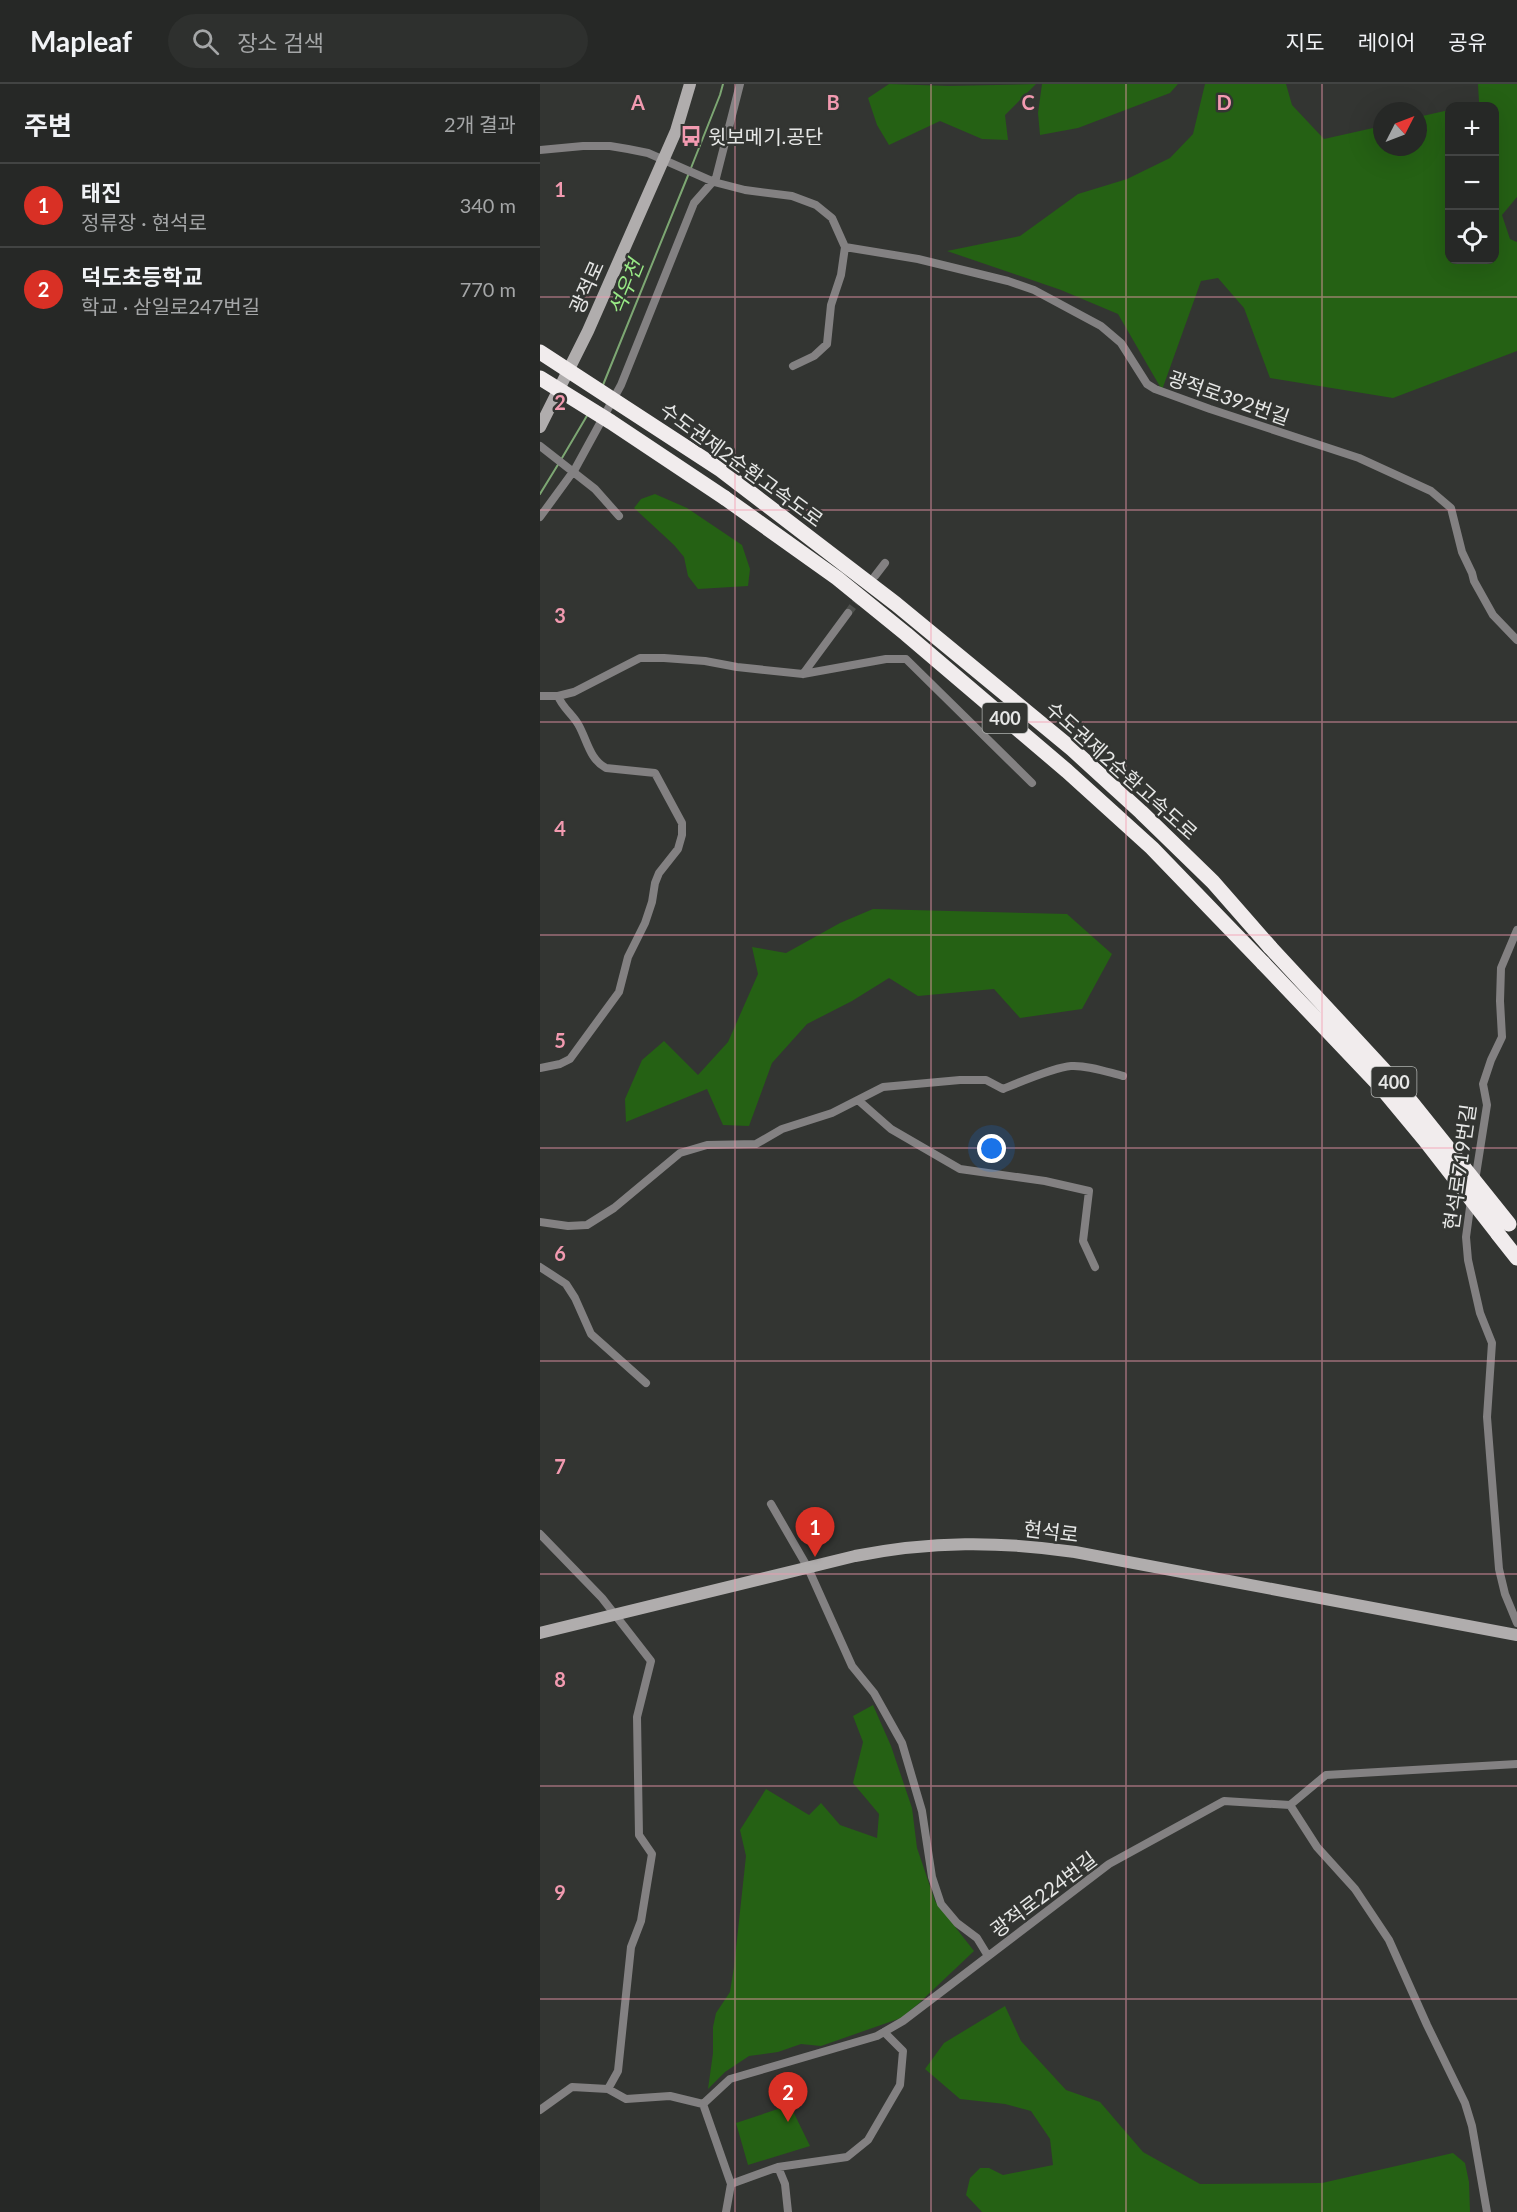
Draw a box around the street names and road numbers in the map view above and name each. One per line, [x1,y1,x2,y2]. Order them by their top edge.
street label: 광적로 [564,257,608,317]
street label: 광적로392번길 [1165,365,1293,429]
street label: 수도권제2순환고속도로 [656,397,828,531]
street label: 수도권제2순환고속도로 [1041,696,1203,844]
road number: 400 [982,703,1028,733]
road number: 400 [1372,1067,1416,1097]
street label: 현석로719번길 [1438,1103,1480,1231]
street label: 현석로 [1022,1516,1080,1546]
street label: 광적로224번길 [985,1846,1101,1942]

